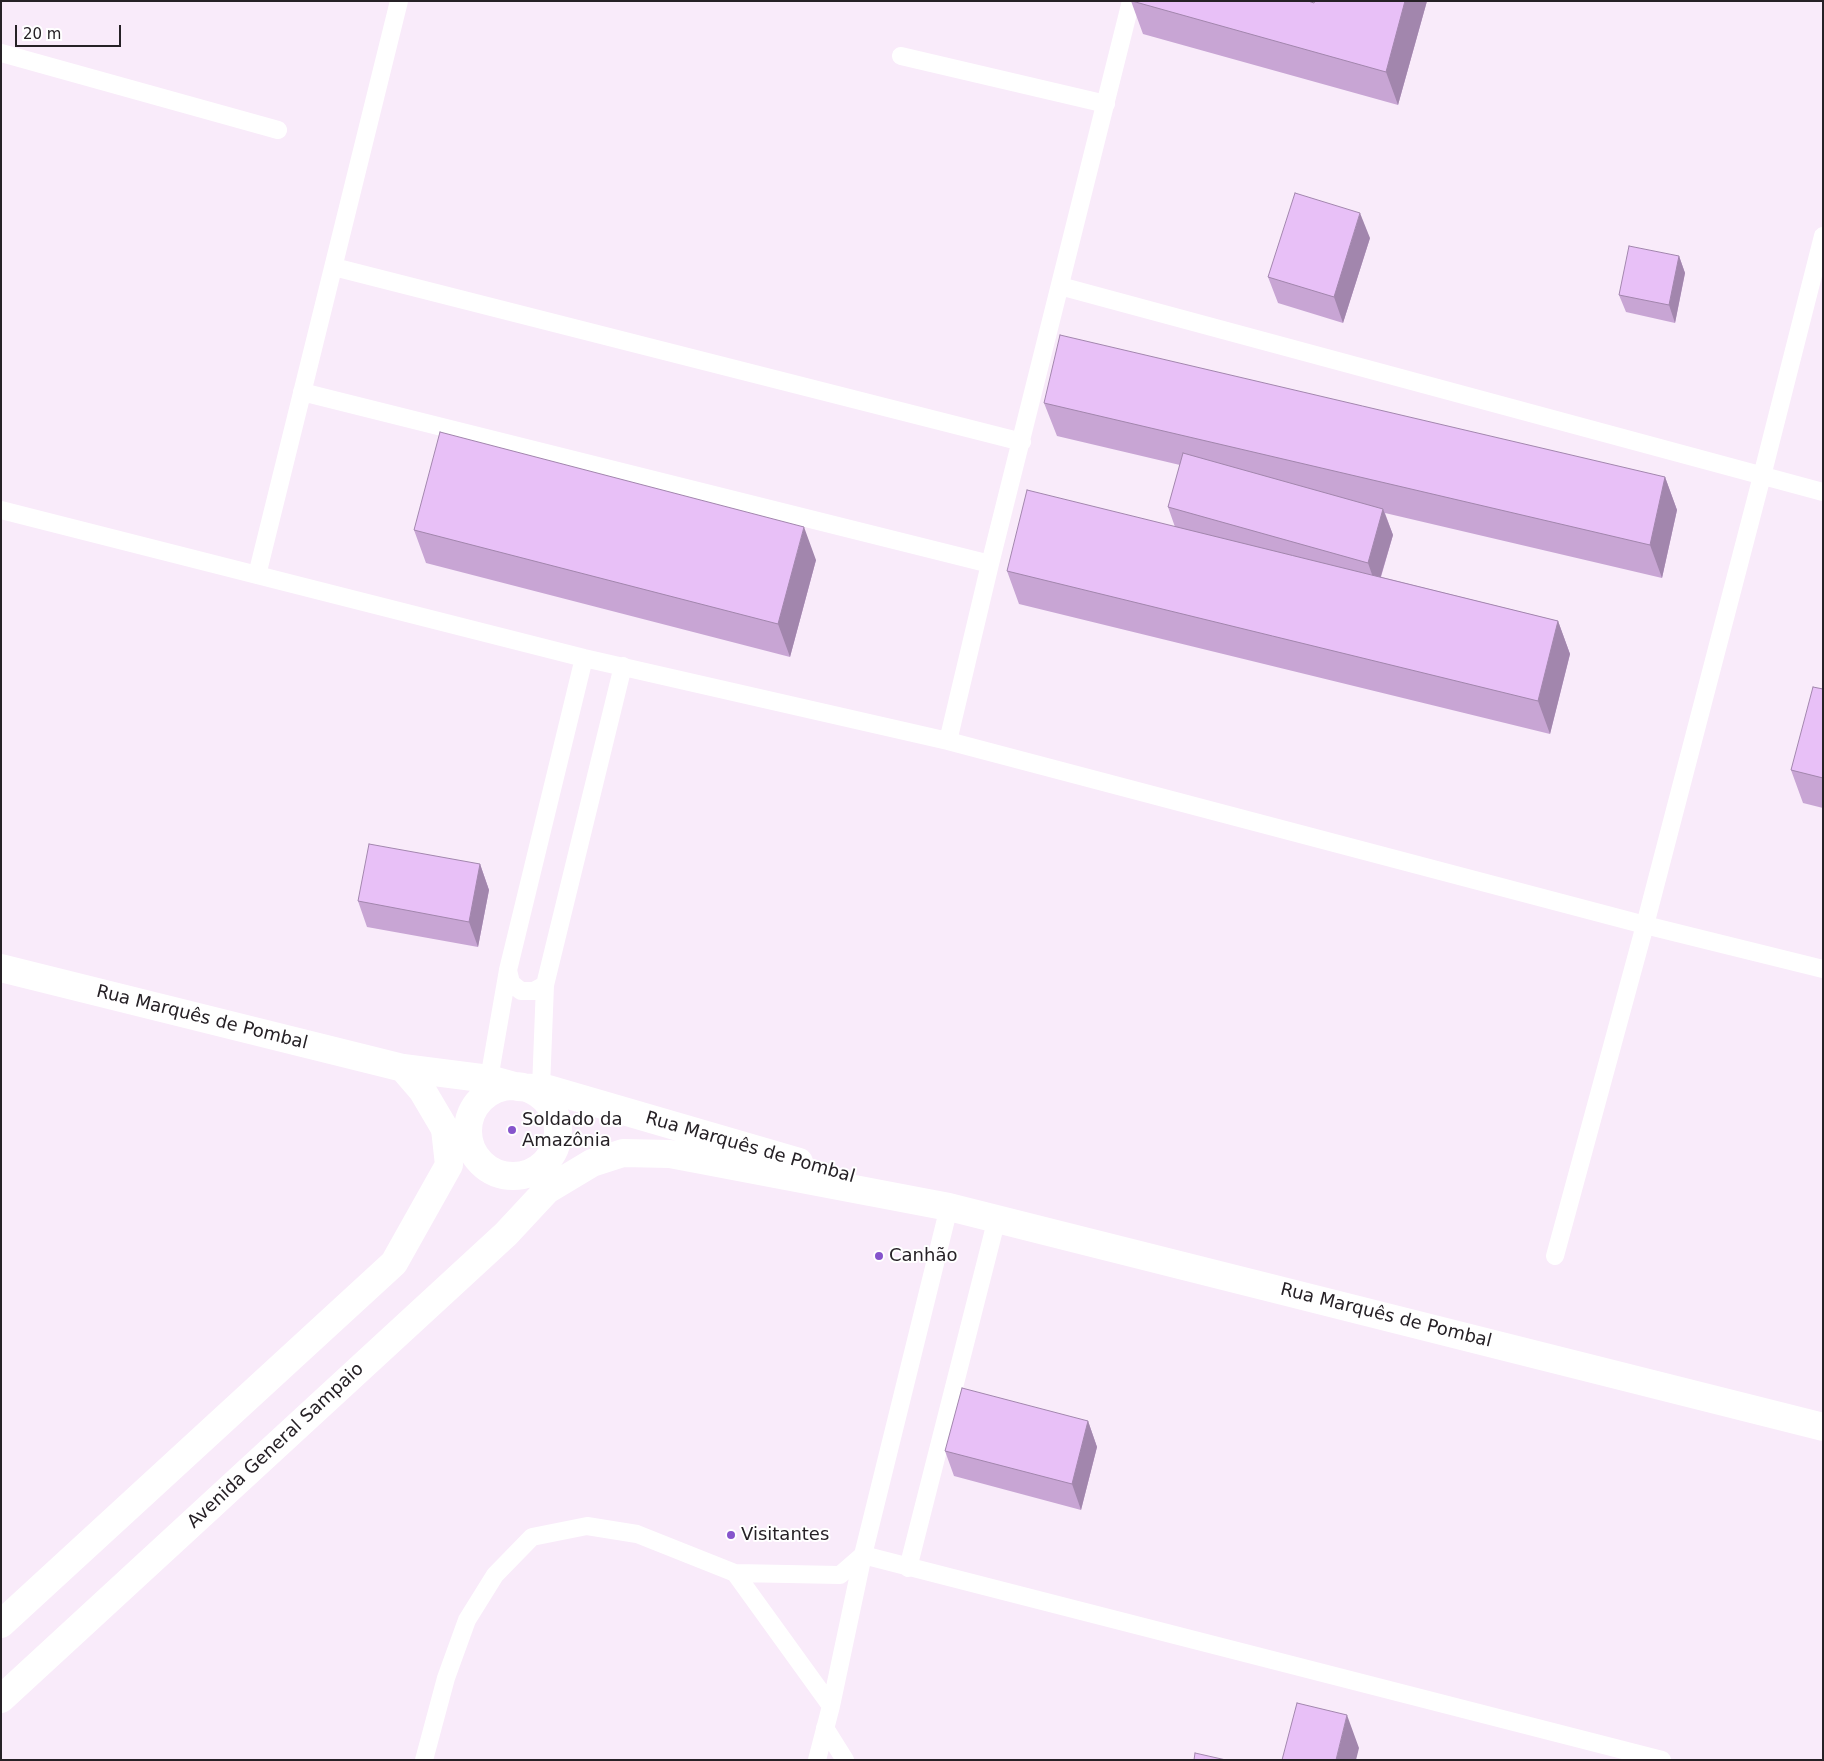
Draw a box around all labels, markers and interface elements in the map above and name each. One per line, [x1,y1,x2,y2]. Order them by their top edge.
scale bar [18,15,124,47]
text: 20 m [23,25,61,43]
street label: Rua Marquês de Pombal [94,981,310,1055]
street label: Rua Marquês de Pombal [643,1108,857,1188]
place label: Soldado da Amazônia [522,1109,623,1152]
marker: Soldado da Amazônia [506,1124,518,1136]
place label: Canhão [889,1245,957,1267]
marker: Canhão [873,1250,885,1262]
street label: Rua Marquês de Pombal [1278,1279,1494,1353]
street label: Avenida General Sampaio [184,1359,368,1533]
place label: Visitantes [741,1524,829,1546]
marker: Visitantes [725,1529,737,1541]

